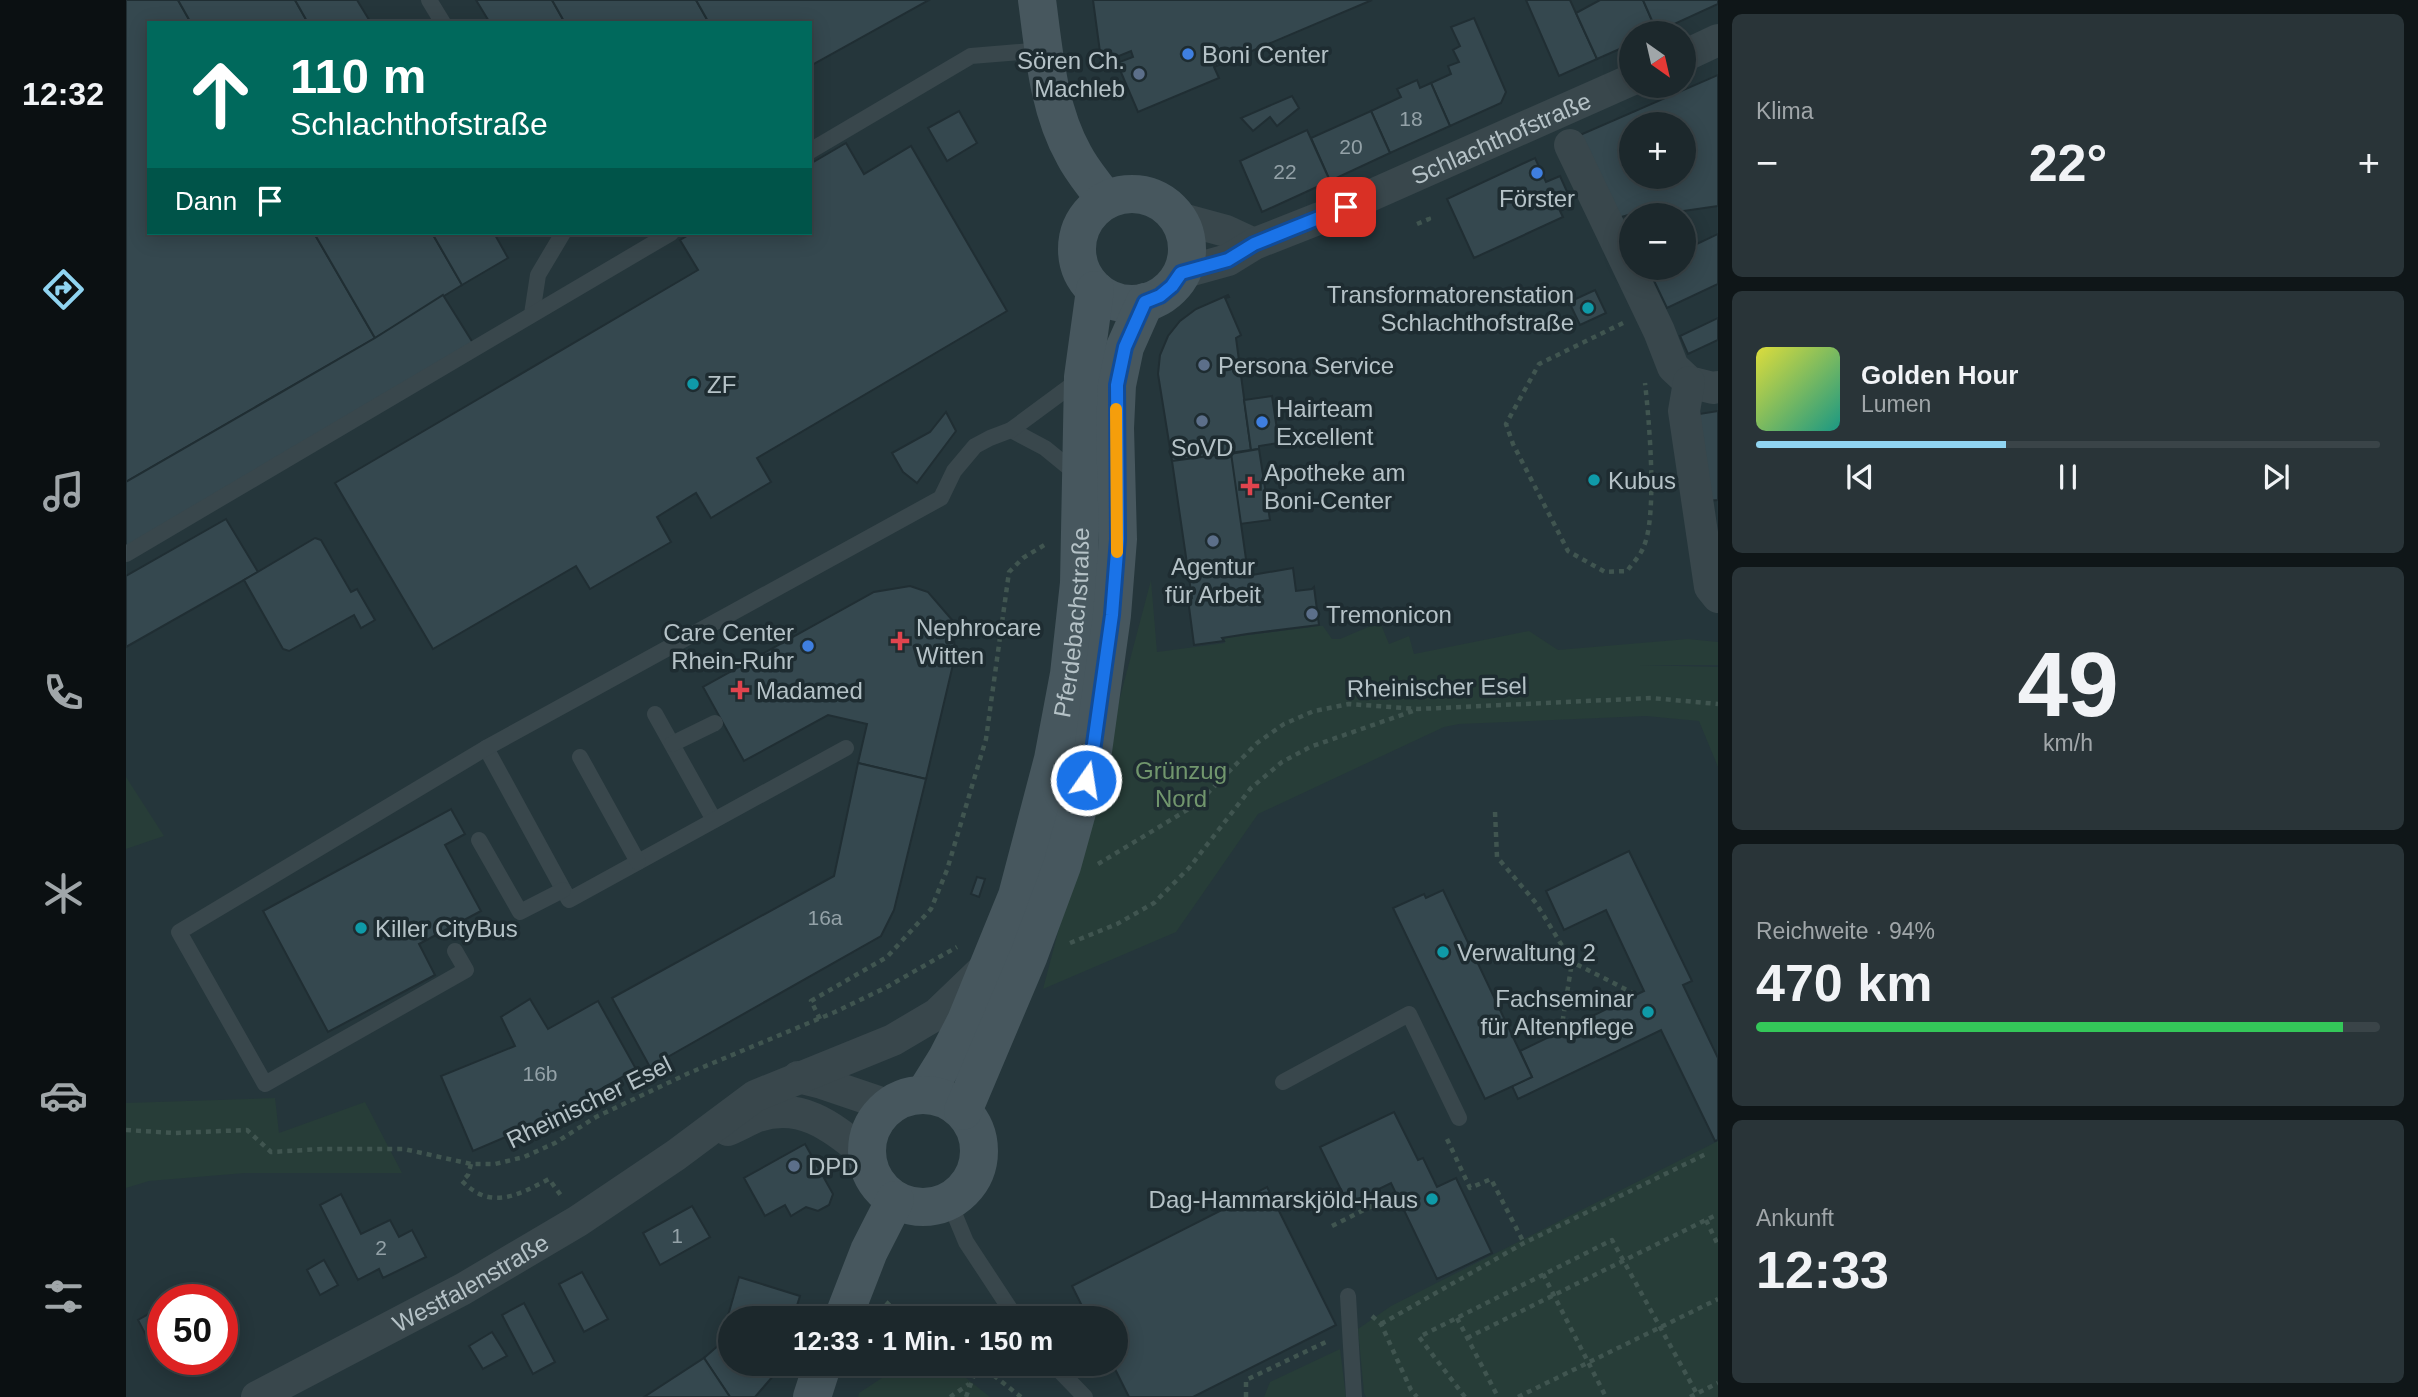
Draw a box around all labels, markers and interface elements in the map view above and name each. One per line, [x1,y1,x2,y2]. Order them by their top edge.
north arrow [1619,21,1696,98]
map controls [1619,21,1696,280]
place label: Boni Center [1202,41,1329,68]
marker: Boni Center [1180,46,1196,62]
place label: Sören Ch. Machleb [1017,47,1125,102]
icon: ahead [175,49,266,140]
text: 110 m [290,49,426,103]
marker: Sören Ch. Machleb [1131,66,1147,82]
text: 12:32 [22,76,104,112]
street label: Schlachthofstraße [1407,86,1595,189]
text: Klima [1756,98,1814,124]
text: Schlachthofstraße [290,106,548,142]
house number: 18 [1399,107,1423,130]
button: + [1619,112,1696,189]
text: 22° [2029,134,2107,192]
house number: 20 [1339,135,1363,158]
text: − [1756,142,1778,184]
text: + [2358,142,2380,184]
house number: 22 [1273,160,1297,183]
marker: Förster [1529,165,1545,181]
pin [1316,177,1376,237]
icon: arrive [251,182,289,220]
place label: Förster [1499,185,1575,212]
text: Dann [175,186,237,216]
icon: arrive [1327,188,1365,226]
button: − [1619,203,1696,280]
icon: directions [39,265,88,314]
place label: Transformatorenstation Schlachthofstraße [1327,281,1574,336]
marker: Transformatorenstation Schlachthofstraße [1580,300,1596,316]
place label: Persona Service [1218,352,1394,379]
marker: Persona Service [1196,357,1212,373]
text: Golden Hour [1861,360,2018,390]
place label: ZF [707,371,736,398]
marker: ZF [685,376,701,392]
text: Lumen [1861,391,1931,417]
place label: Hairteam Excellent [1276,395,1374,450]
marker: SoVD [1194,413,1210,429]
marker: Hairteam Excellent [1254,414,1270,430]
place label: SoVD [1171,434,1233,461]
icon: previous [1841,458,1879,496]
icon: pause [2049,458,2087,496]
icon: next [2257,458,2295,496]
place label: Apotheke am Boni-Center [1264,459,1405,514]
icon: music [39,467,88,516]
place label: Kubus [1608,467,1676,494]
marker: Kubus [1586,472,1602,488]
marker: Apotheke am Boni-Center [1242,478,1258,494]
street label: Pferdebachstraße [1048,527,1094,720]
marker: Agentur für Arbeit [1205,533,1221,549]
place label: Agentur für Arbeit [1165,553,1261,608]
place label: Tremonicon [1326,601,1452,628]
marker: Tremonicon [1304,606,1320,622]
place label: Nephrocare Witten [916,614,1041,669]
place label: Care Center Rhein-Ruhr [663,619,794,674]
marker: Nephrocare Witten [890,631,910,651]
text: 49 [2017,634,2119,735]
marker: Care Center Rhein-Ruhr [800,638,816,654]
icon: phone [39,668,88,717]
street label: Rheinischer Esel [1347,672,1527,702]
place label: Madamed [756,677,863,704]
marker: Madamed [730,680,750,700]
text: km/h [2043,730,2093,756]
position arrow [1049,743,1123,817]
park label: Grünzug Nord [1135,757,1227,812]
icon: climate [39,869,88,918]
house number: 16a [807,906,843,929]
place label: Killer CityBus [375,915,518,942]
text: Reichweite · 94% [1756,918,1935,944]
marker: Killer CityBus [353,920,369,936]
place label: Verwaltung 2 [1457,939,1596,966]
marker: Verwaltung 2 [1435,944,1451,960]
text: 470 km [1756,954,1932,1012]
place label: Fachseminar für Altenpflege [1481,985,1634,1040]
marker: Fachseminar für Altenpflege [1640,1004,1656,1020]
street label: Rheinischer Esel [502,1050,676,1154]
house number: 16b [522,1062,558,1085]
icon: car [39,1071,88,1120]
place label: DPD [808,1153,859,1180]
marker: DPD [786,1158,802,1174]
place label: Dag-Hammarskjöld-Haus [1149,1186,1418,1213]
marker: Dag-Hammarskjöld-Haus [1424,1191,1440,1207]
text: Ankunft [1756,1205,1834,1231]
house number: 1 [671,1224,683,1247]
street label: Westfalenstraße [388,1228,553,1337]
house number: 2 [375,1236,387,1259]
text: 12:33 [1756,1241,1889,1299]
icon: filters [39,1272,88,1321]
speed limit sign: 50 [147,1284,238,1375]
text: 12:33 · 1 Min. · 150 m [793,1326,1053,1356]

